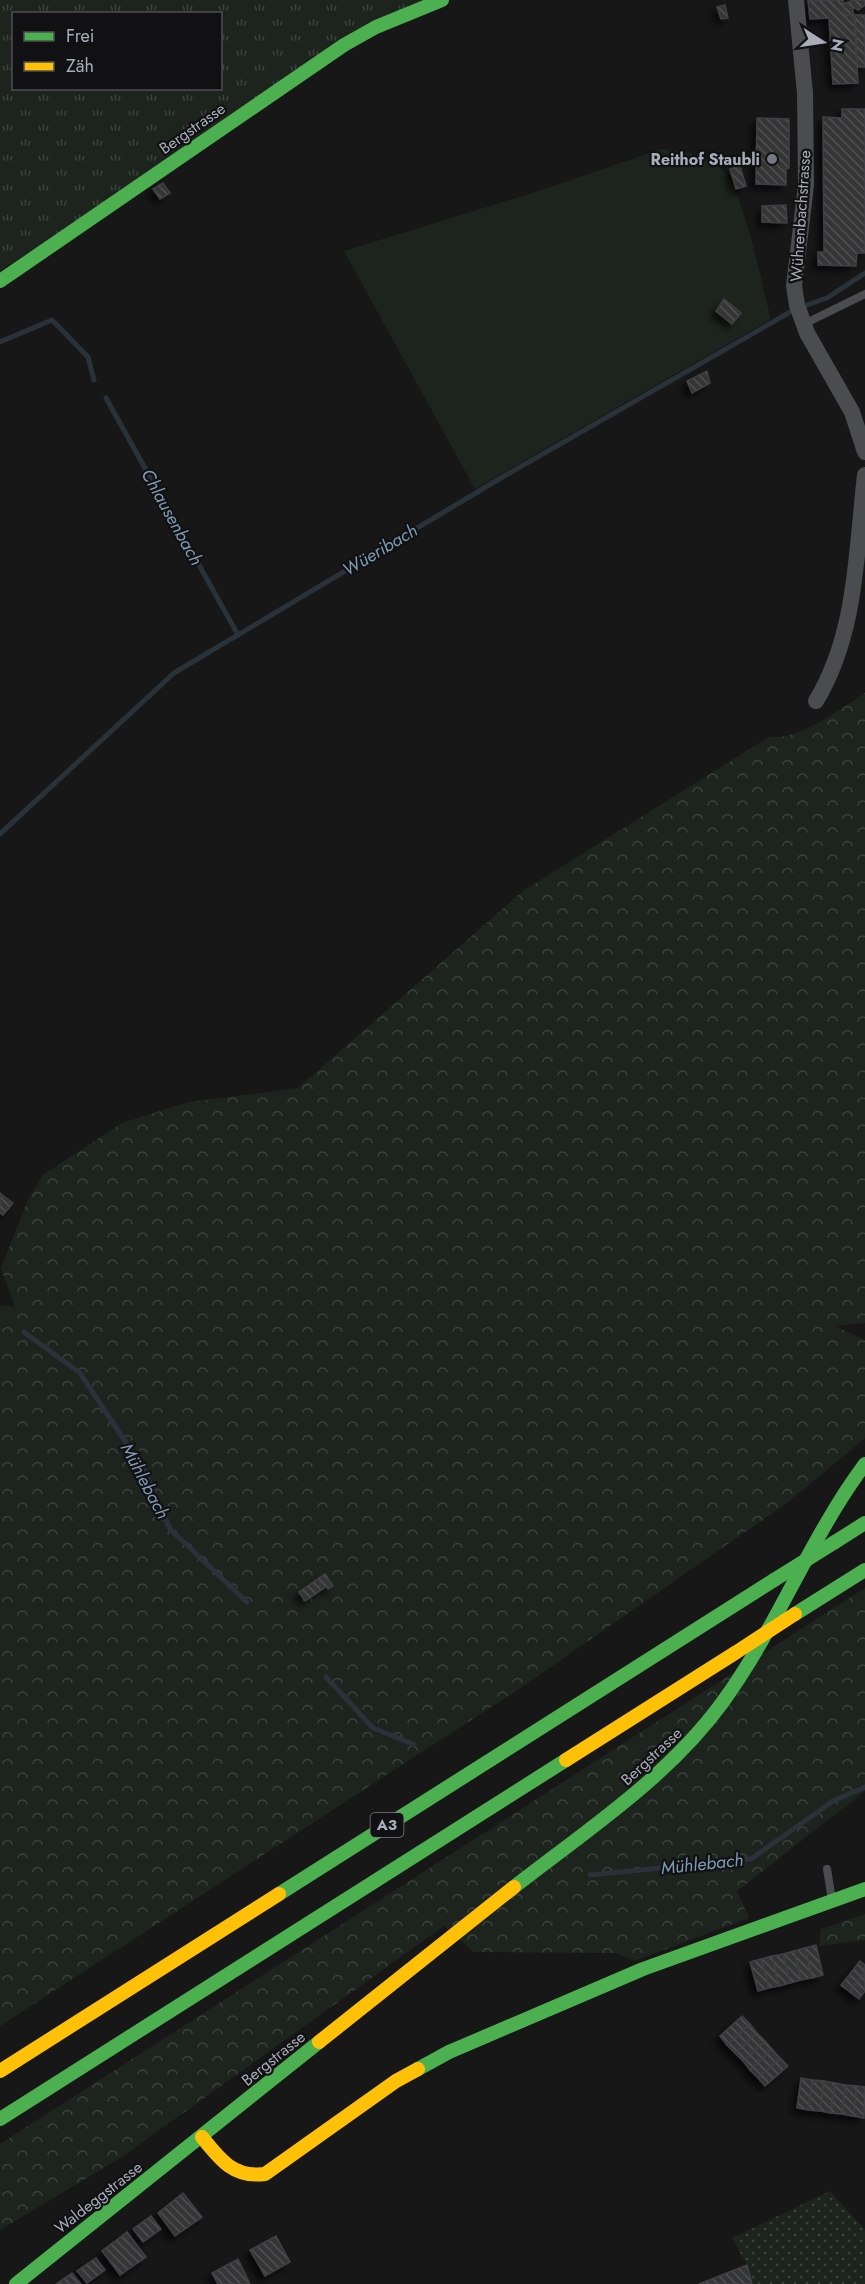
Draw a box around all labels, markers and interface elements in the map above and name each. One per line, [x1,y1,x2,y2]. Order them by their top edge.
legend [12,12,222,90]
north arrow [793,12,853,72]
text: Frei [66,23,95,49]
text: N [825,36,850,54]
text: Zäh [66,53,94,79]
street label: Bergstrasse [154,97,230,160]
place label: Reithof Staubli [651,148,760,171]
street label: Wührenbachstrasse [784,149,817,283]
marker: Reithof Staubli [765,152,779,166]
water label: Chlausenbach [135,464,209,570]
water label: Wüeribach [338,517,422,583]
water label: Mühlebach [114,1438,176,1524]
street label: Bergstrasse [616,1722,687,1791]
road number: A3 [370,1813,404,1837]
water label: Mühlebach [659,1847,745,1881]
street label: Bergstrasse [236,2025,310,2091]
street label: Waldeggstrasse [50,2156,147,2239]

